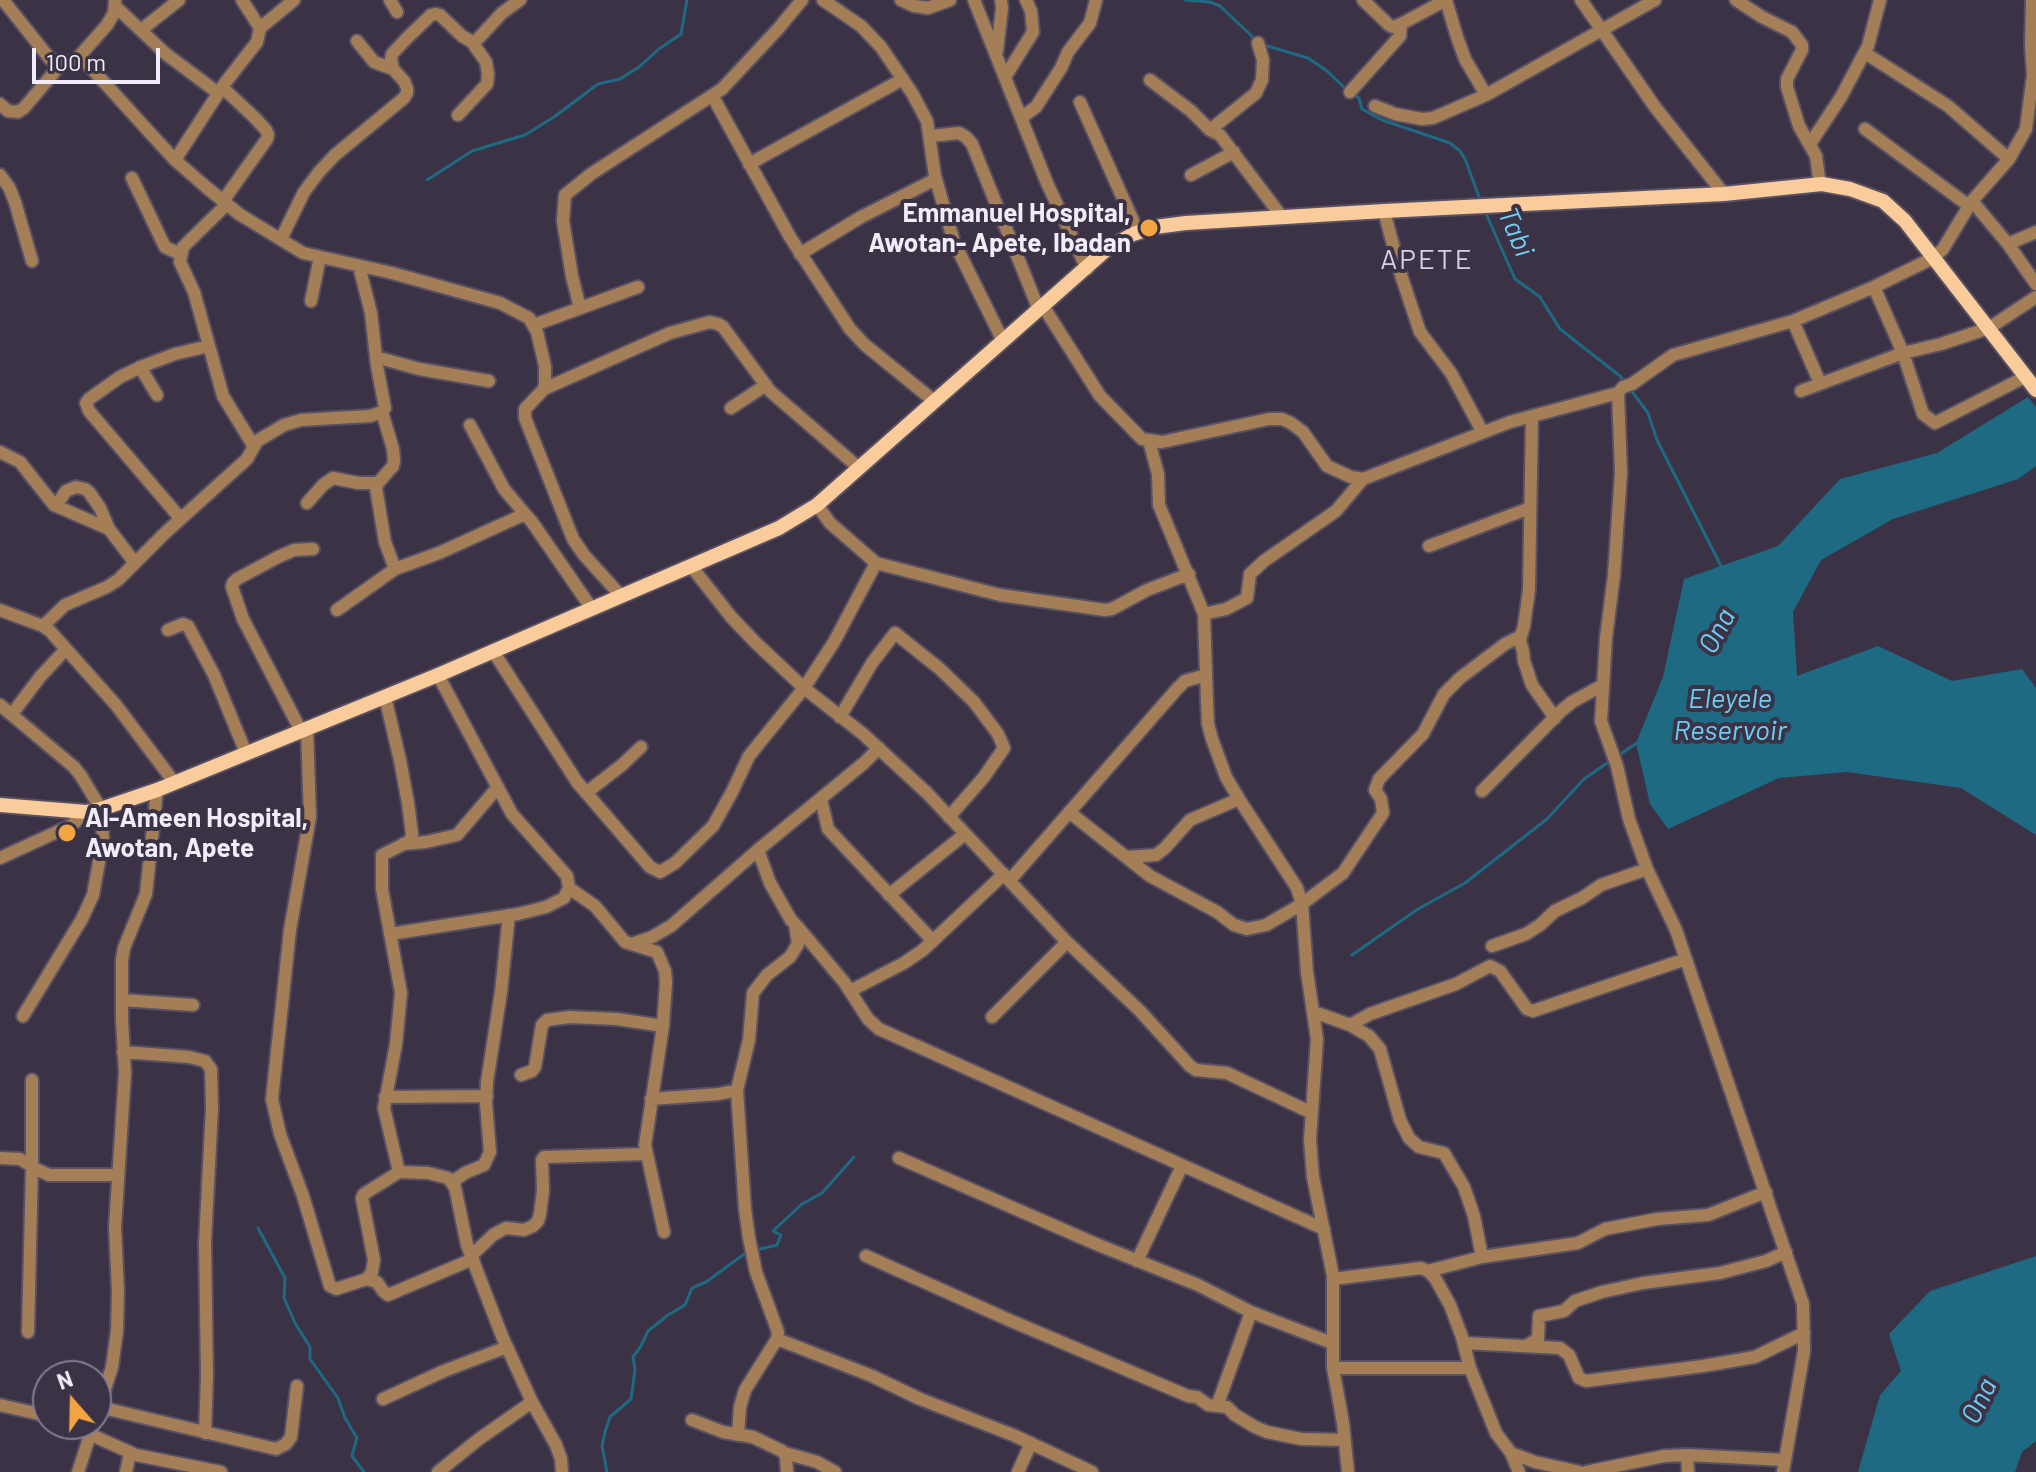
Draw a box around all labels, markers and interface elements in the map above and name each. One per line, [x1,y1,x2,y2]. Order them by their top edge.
scale bar [36,32,164,82]
text: 100 m [46,47,106,76]
place label: Emmanuel Hospital, Awotan- Apete, Ibadan [868,197,1131,258]
water label: Tabi [1491,202,1541,262]
marker: Emmanuel Hospital, Awotan- Apete, Ibadan [1138,217,1160,239]
district label: APETE [1380,243,1474,277]
water label: Ona [1691,603,1743,659]
water label: Eleyele Reservoir [1673,682,1787,748]
place label: Al-Ameen Hospital, Awotan, Apete [85,802,308,864]
marker: Al-Ameen Hospital, Awotan, Apete [56,822,78,844]
north arrow [32,1360,112,1440]
text: N [53,1365,76,1394]
water label: Ona [1954,1373,2004,1429]

